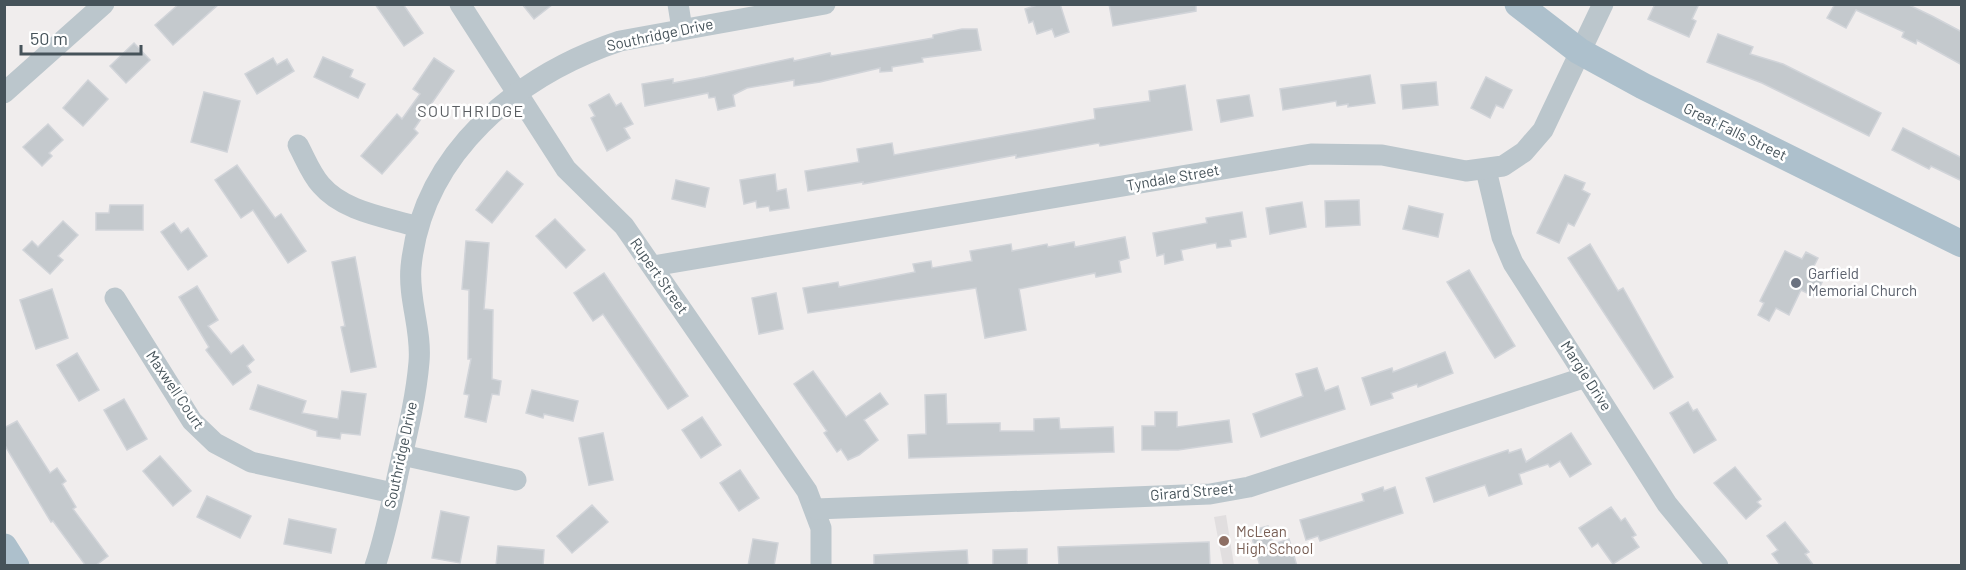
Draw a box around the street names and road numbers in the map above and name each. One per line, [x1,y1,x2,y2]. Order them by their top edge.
street label: Southridge Drive [605,14,715,54]
street label: Great Falls Street [1681,98,1790,164]
street label: Tyndale Street [1125,160,1221,194]
street label: Rupert Street [627,234,693,317]
street label: Margie Drive [1558,337,1616,414]
street label: Maxwell Court [143,347,209,432]
street label: Southridge Drive [380,400,420,510]
street label: Girard Street [1149,478,1234,504]

